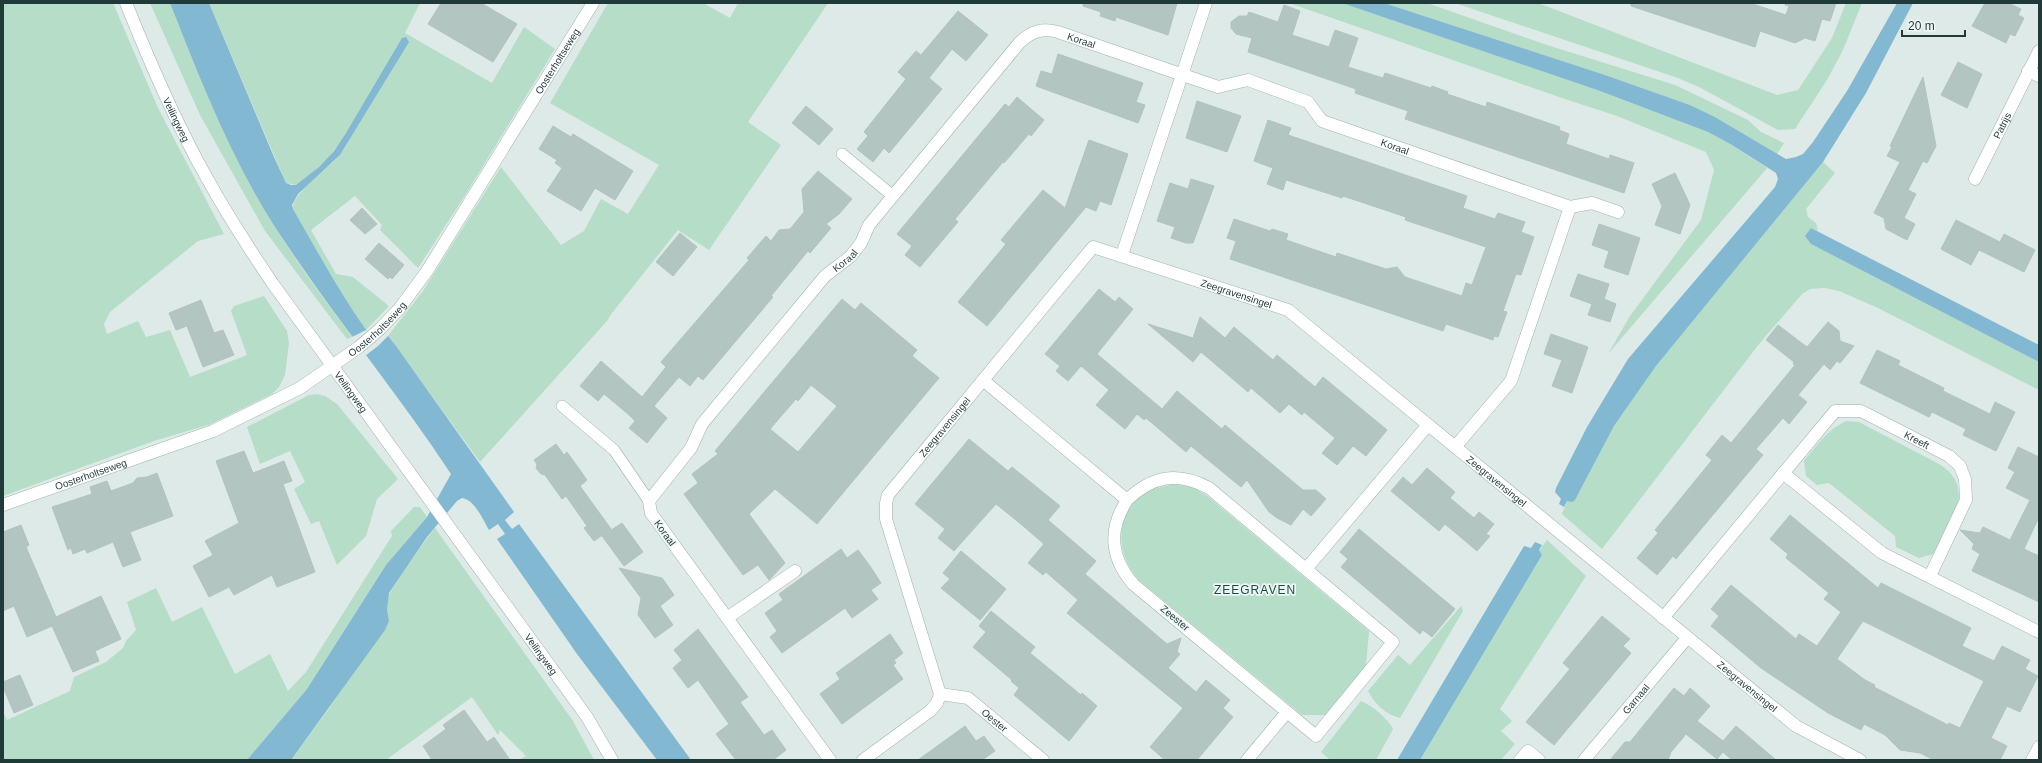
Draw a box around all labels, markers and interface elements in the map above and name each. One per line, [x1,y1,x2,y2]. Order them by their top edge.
scale bar [1902,12,1965,38]
text: 20 m [1908,19,1935,33]
street label: Oosterholtseweg [533,26,582,96]
street label: Koraal [1066,30,1097,50]
street label: Veilingweg [161,96,192,143]
street label: Patrijs [1991,110,2013,140]
street label: Koraal [1380,136,1411,156]
street label: Koraal [830,247,860,274]
street label: Zeegravensingel [1200,277,1273,310]
street label: Oosterholtseweg [346,299,408,358]
street label: Veilingweg [333,369,370,414]
street label: Zeegravensingel [917,395,972,459]
street label: Kreeft [1903,429,1932,451]
street label: Zeegravensingel [1465,453,1529,509]
street label: Oosterholtseweg [53,456,128,492]
street label: Koraal [652,518,678,548]
district label: ZEEGRAVEN [1214,583,1296,597]
street label: Zeester [1158,603,1192,634]
street label: Veilingweg [523,631,560,677]
street label: Zeegravensingel [1715,659,1780,714]
street label: Garnaal [1620,682,1651,716]
street label: Oester [980,706,1010,734]

